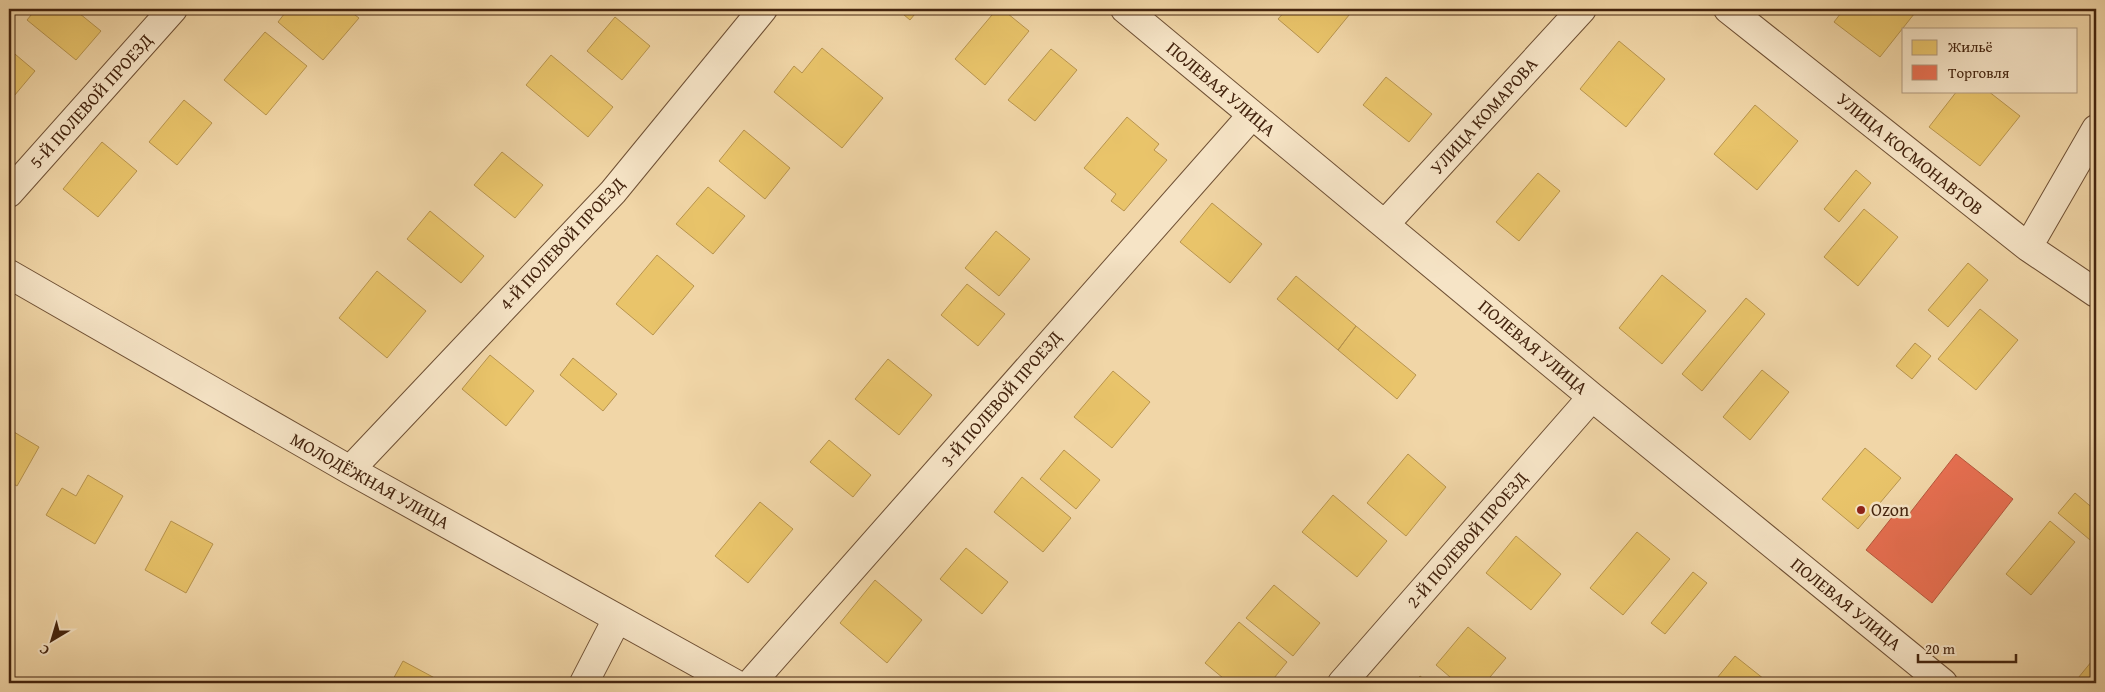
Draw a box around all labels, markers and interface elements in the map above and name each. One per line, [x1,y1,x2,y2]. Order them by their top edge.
street label: 5-Й ПОЛЕВОЙ ПРОЕЗД [23,27,159,174]
legend [1902,28,2078,92]
street label: ПОЛЕВАЯ УЛИЦА [1161,35,1282,143]
text: Жильё [1947,36,1993,57]
street label: УЛИЦА КОМАРОВА [1423,51,1544,180]
text: Торговля [1948,62,2010,83]
street label: УЛИЦА КОСМОНАВТОВ [1831,86,1990,221]
street label: 4-Й ПОЛЕВОЙ ПРОЕЗД [493,171,631,316]
street label: ПОЛЕВАЯ УЛИЦА [1473,293,1594,401]
street label: 3-Й ПОЛЕВОЙ ПРОЕЗД [934,324,1068,473]
street label: МОЛОДЁЖНАЯ УЛИЦА [286,425,455,536]
street label: 2-Й ПОЛЕВОЙ ПРОЕЗД [1400,465,1534,614]
place label: Ozon [1871,496,1909,523]
marker: Ozon [1855,504,1867,516]
street label: ПОЛЕВАЯ УЛИЦА [1785,550,1908,657]
north arrow [28,614,78,664]
scale bar [1918,632,2015,664]
text: 20 m [1925,638,1956,659]
text: С [35,640,53,661]

